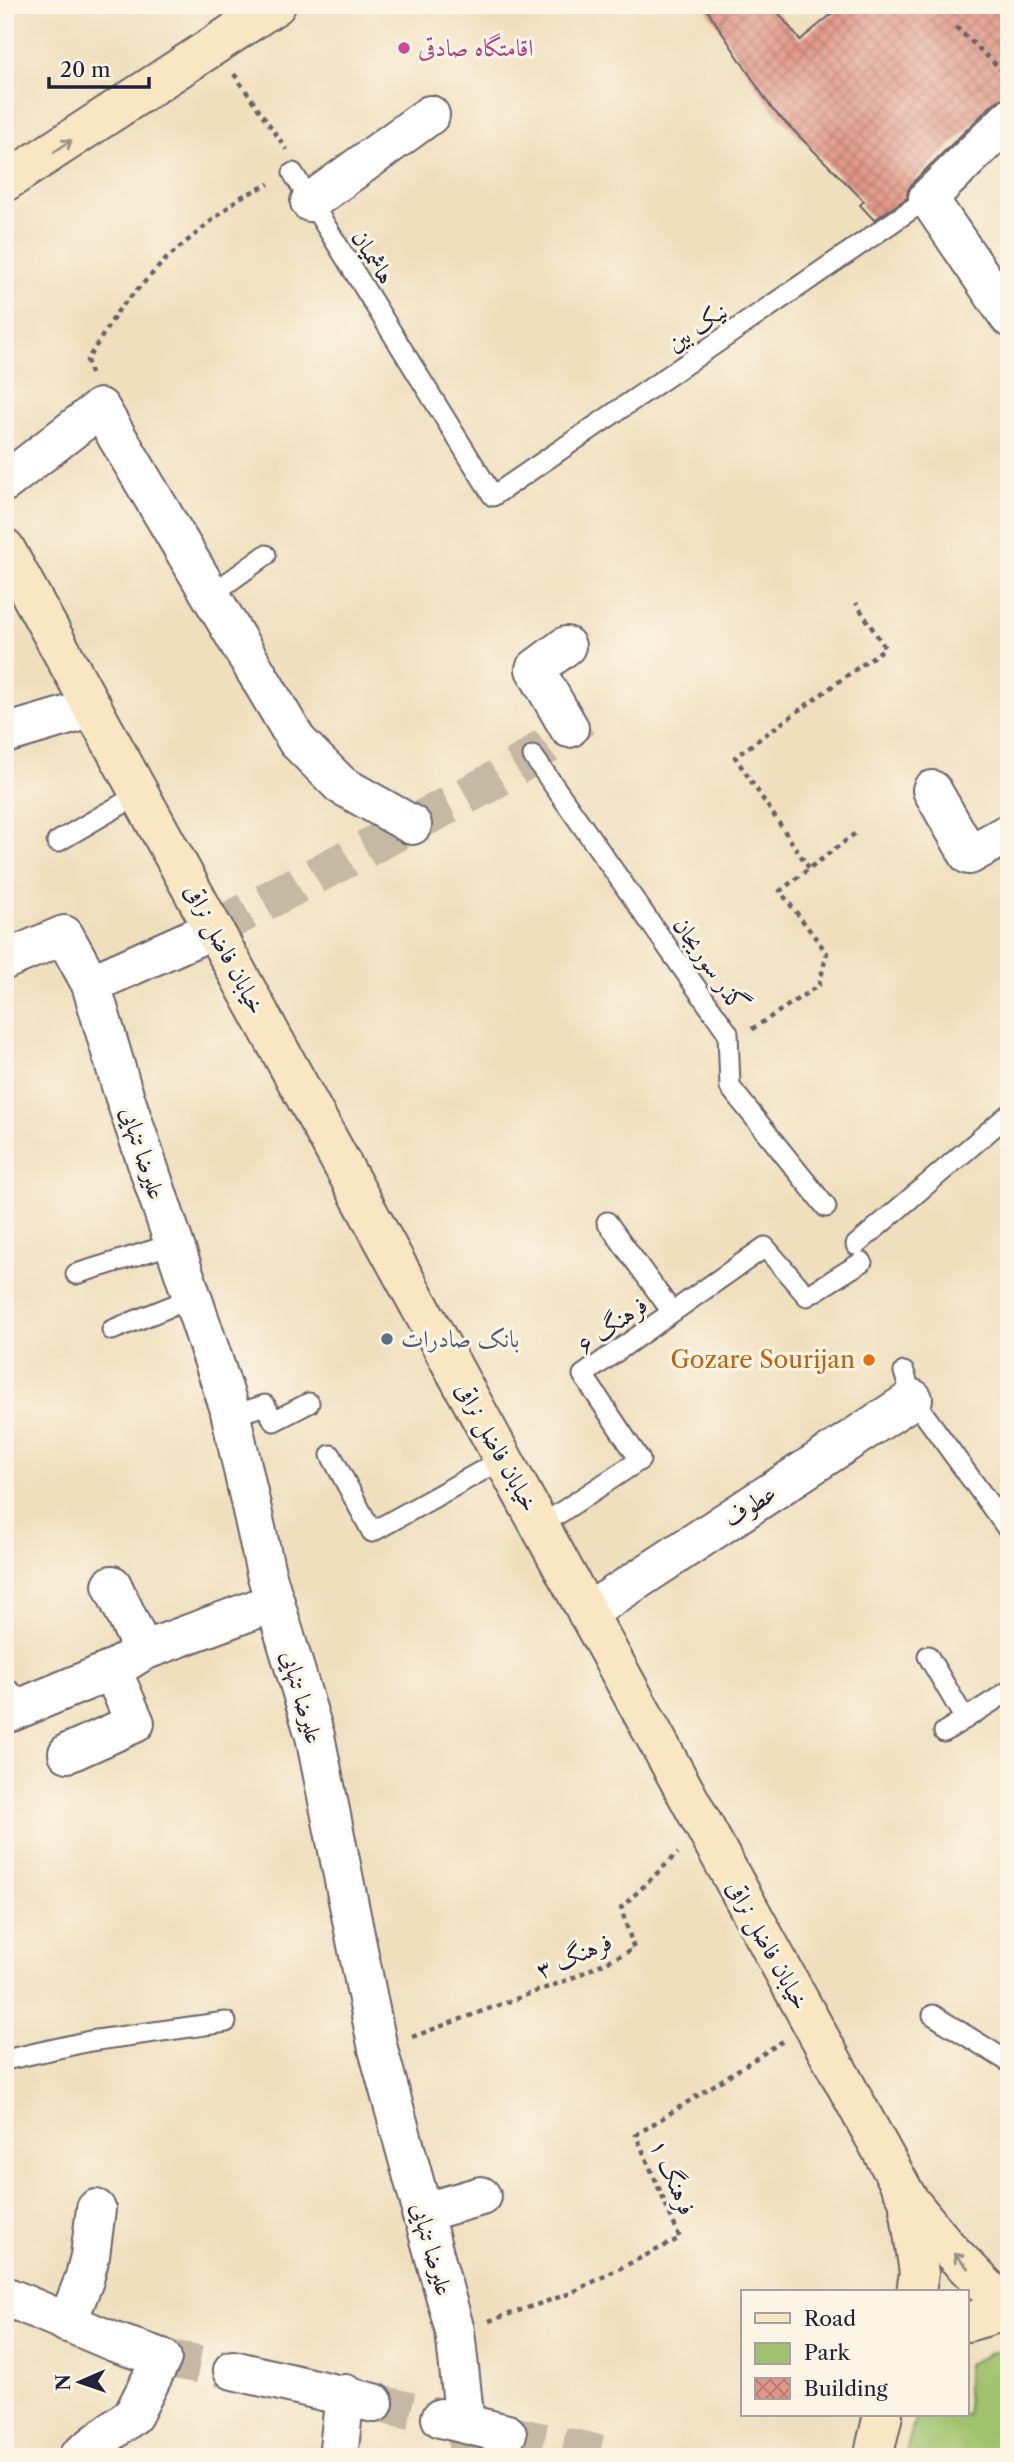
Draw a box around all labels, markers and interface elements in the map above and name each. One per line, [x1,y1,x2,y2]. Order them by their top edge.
place label: اقامتگاه صادقی [418,33,534,62]
marker: اقامتگاه صادقی [396,40,412,56]
scale bar [49,46,149,90]
text: 20 m [60,57,111,82]
one-way arrow [53,138,72,153]
street label: هاشمیان [346,224,401,289]
street label: نیک بین [661,296,733,357]
street label: خیابان فاضل نراقی [176,878,272,1020]
street label: گذر سوریجان [666,910,755,1019]
street label: علیرضا تنهایی [114,1103,172,1203]
street label: فرهنگ ۶ [571,1290,653,1360]
place label: بانک صادرات [401,1324,519,1353]
marker: بانک صادرات [379,1331,395,1347]
place label: Gozare Sourijan [671,1345,855,1374]
marker: Gozare Sourijan [861,1352,877,1368]
street label: خیابان فاضل نراقی [447,1377,545,1518]
street label: عطوف [718,1478,782,1534]
street label: علیرضا تنهایی [274,1647,330,1747]
street label: خیابان فاضل نراقی [718,1875,816,2016]
street label: فرهنگ ۳ [531,1927,617,1985]
street label: فرهنگ ۱ [644,2134,702,2220]
street label: علیرضا تنهایی [404,2199,460,2299]
one-way arrow [952,2253,969,2270]
legend [741,2290,968,2416]
text: Road [804,2306,856,2331]
text: Park [804,2340,850,2365]
north arrow [46,2346,116,2416]
text: N [52,2374,75,2391]
text: Building [804,2376,889,2401]

